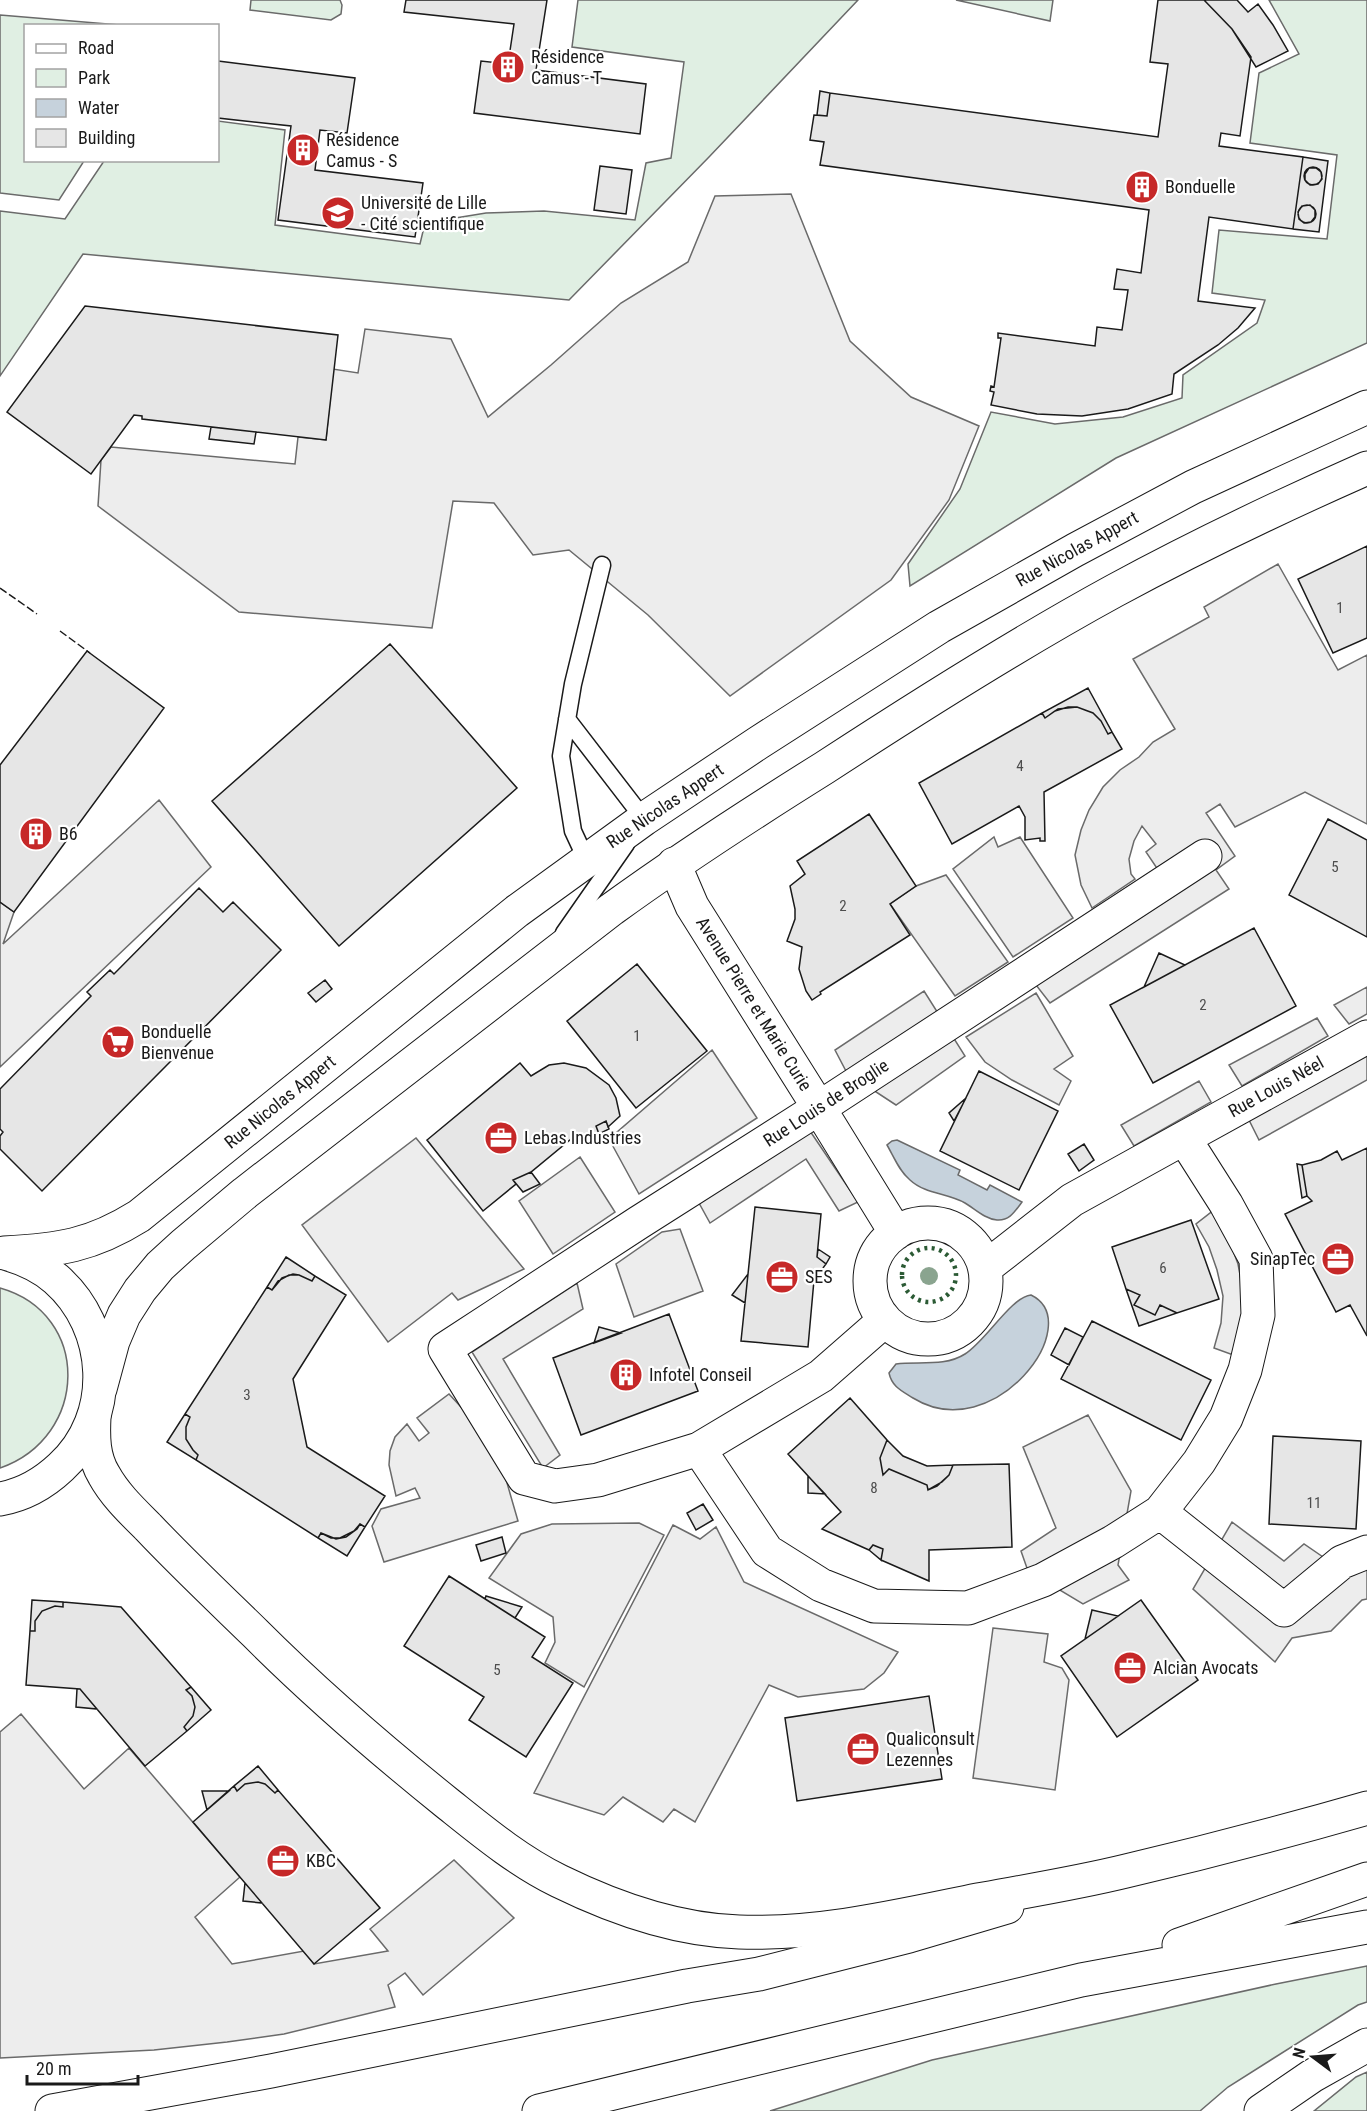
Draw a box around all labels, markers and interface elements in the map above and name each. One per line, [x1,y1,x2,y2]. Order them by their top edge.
legend [24,24,219,162]
text: Road [78,37,114,58]
place label: Résidence Camus - T [531,46,604,88]
building icon: Résidence Camus - T [490,49,526,85]
text: Park [78,67,110,88]
text: Water [78,97,120,118]
text: Building [78,127,135,148]
place label: Résidence Camus - S [326,129,399,171]
building icon: Résidence Camus - S [285,132,321,168]
building icon: Bonduelle [1124,169,1160,205]
place label: Bonduelle [1165,176,1235,197]
place label: Université de Lille ‐ Cité scientifique [361,192,487,234]
school or university icon: Université de Lille ‐ Cité scientifique [320,195,356,231]
street label: Rue Nicolas Appert [1012,506,1141,591]
house number: 1 [1336,599,1344,617]
house number: 4 [1016,757,1024,775]
street label: Rue Nicolas Appert [602,759,727,852]
building icon: B6 [18,816,54,852]
place label: B6 [59,823,78,844]
house number: 5 [1331,858,1339,876]
house number: 2 [839,897,847,915]
street label: Avenue Pierre et Marie Curie [692,913,817,1095]
house number: 2 [1199,996,1207,1014]
place label: Bonduelle Bienvenue [141,1021,214,1063]
supermarket icon: Bonduelle Bienvenue [100,1024,136,1060]
house number: 1 [633,1027,641,1045]
street label: Rue Nicolas Appert [220,1051,339,1153]
street label: Rue Louis Néel [1224,1052,1327,1121]
street label: Rue Louis de Broglie [759,1054,892,1151]
office icon: Lebas Industries [483,1120,519,1156]
place label: Lebas Industries [524,1127,641,1148]
office icon: SinapTec [1320,1241,1356,1277]
place label: SinapTec [1250,1248,1315,1269]
office icon: SES [764,1259,800,1295]
house number: 6 [1159,1259,1167,1277]
place label: SES [805,1266,833,1287]
building icon: Infotel Conseil [608,1357,644,1393]
place label: Infotel Conseil [649,1364,752,1385]
house number: 3 [243,1386,251,1404]
house number: 8 [870,1479,878,1497]
house number: 11 [1307,1494,1321,1512]
office icon: Alcian Avocats [1112,1650,1148,1686]
place label: Alcian Avocats [1153,1657,1258,1678]
house number: 5 [493,1661,501,1679]
place label: Qualiconsult Lezennes [886,1728,975,1770]
office icon: Qualiconsult Lezennes [845,1731,881,1767]
office icon: KBC [265,1843,301,1879]
place label: KBC [306,1850,336,1871]
north arrow [1283,2027,1343,2087]
text: N [1289,2046,1310,2060]
scale bar [27,2048,138,2086]
text: 20 m [36,2058,71,2079]

